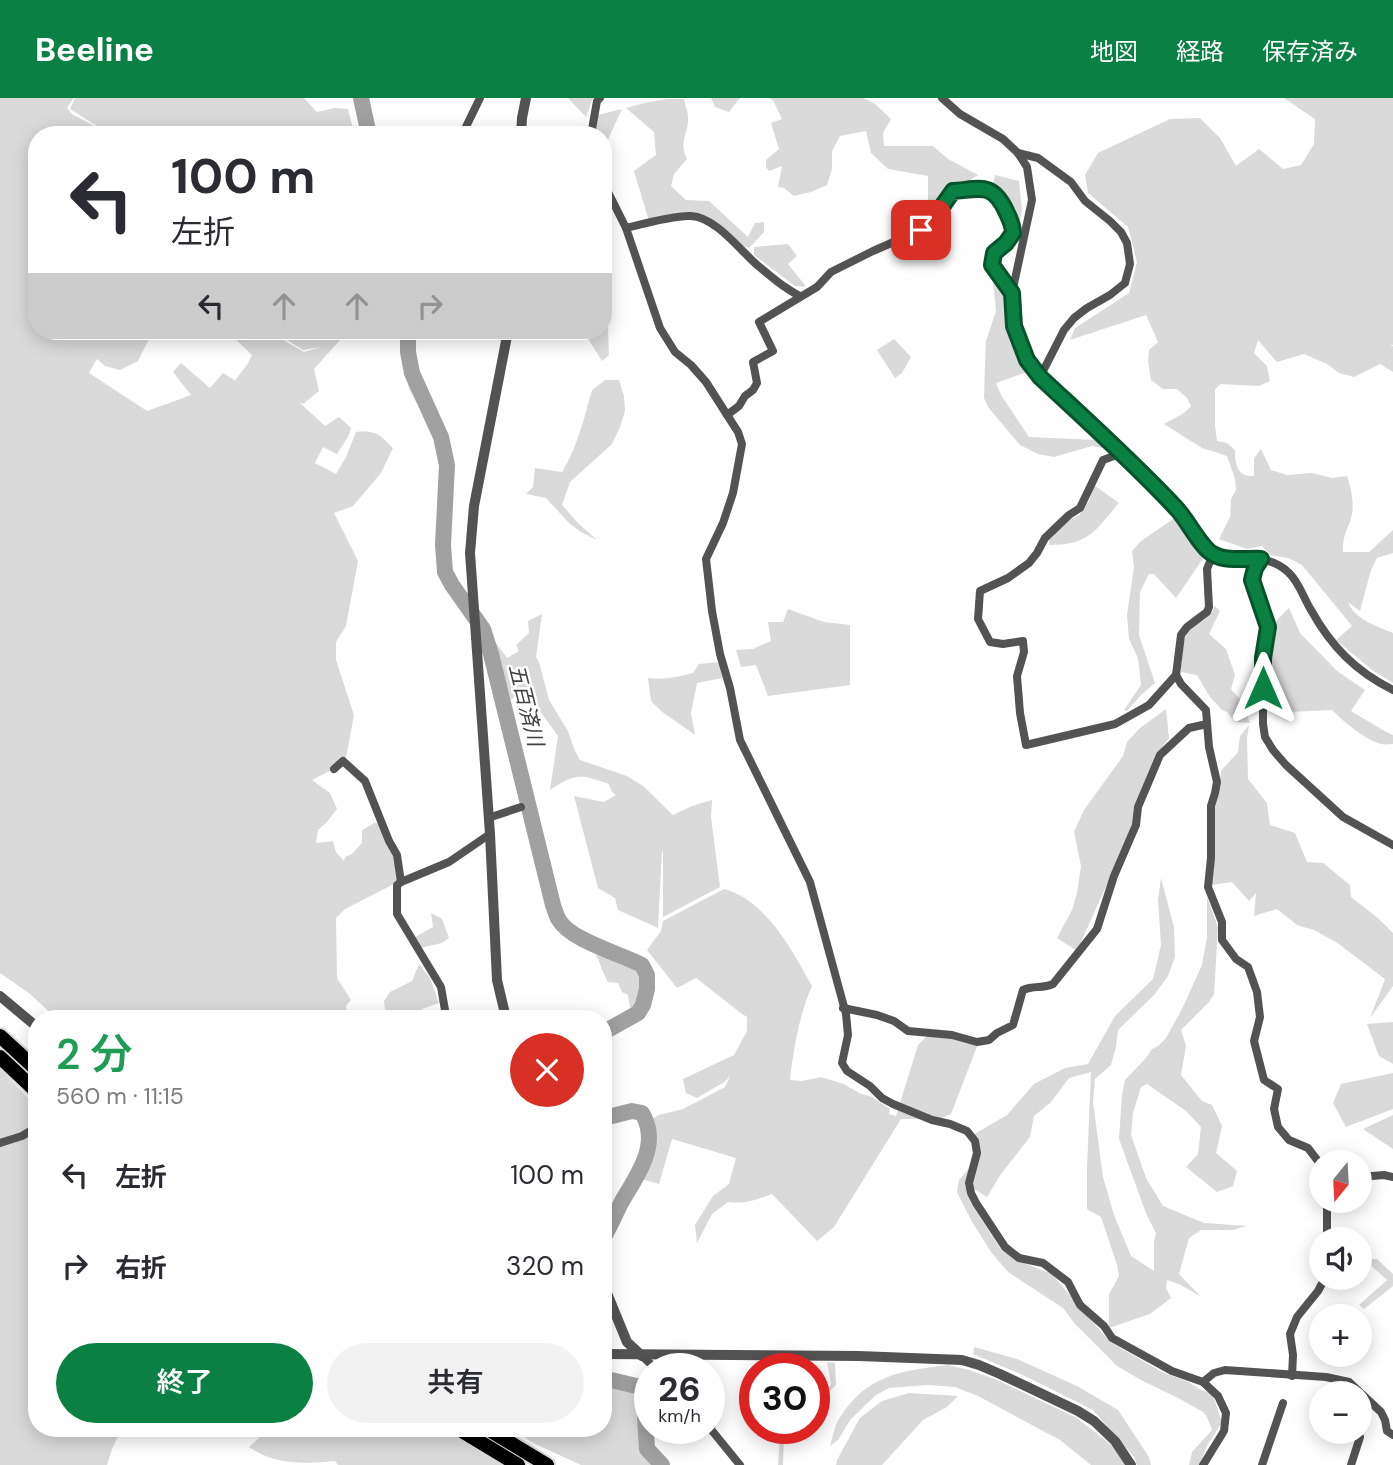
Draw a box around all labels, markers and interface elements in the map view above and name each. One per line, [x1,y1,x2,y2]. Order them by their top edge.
text: Beeline [35,28,154,71]
text: 地図 [1090,36,1138,67]
text: 経路 [1176,36,1224,67]
text: 保存済み [1262,36,1358,67]
text: 100 m [171,144,315,208]
icon: left [56,154,147,245]
pin [891,200,951,260]
text: 左折 [171,211,235,253]
icon: arrive [902,211,940,249]
icon: left [192,287,230,325]
icon: ahead [265,287,303,325]
icon: ahead [338,287,376,325]
icon: right [411,287,449,325]
position arrow [1226,651,1300,725]
water label: 五百済川 [502,661,550,751]
text: 2 分 [56,1027,132,1082]
button: close [510,1033,584,1107]
text: 560 m · 11:15 [56,1081,184,1111]
north arrow [1309,1150,1372,1213]
map controls [1309,1150,1372,1444]
icon: left [56,1156,94,1194]
text: 100 m [510,1158,584,1192]
text: 左折 [115,1160,167,1194]
button: sound [1309,1227,1372,1290]
icon: right [56,1247,94,1285]
text: 320 m [506,1249,584,1283]
text: 右折 [115,1251,167,1285]
button: + [1309,1304,1372,1367]
button: 終了 [56,1343,313,1423]
button: 共有 [327,1343,584,1423]
speed limit sign: 30 [739,1353,830,1444]
text: 26 [658,1366,701,1412]
button: − [1309,1381,1372,1444]
text: km/h [658,1404,701,1428]

